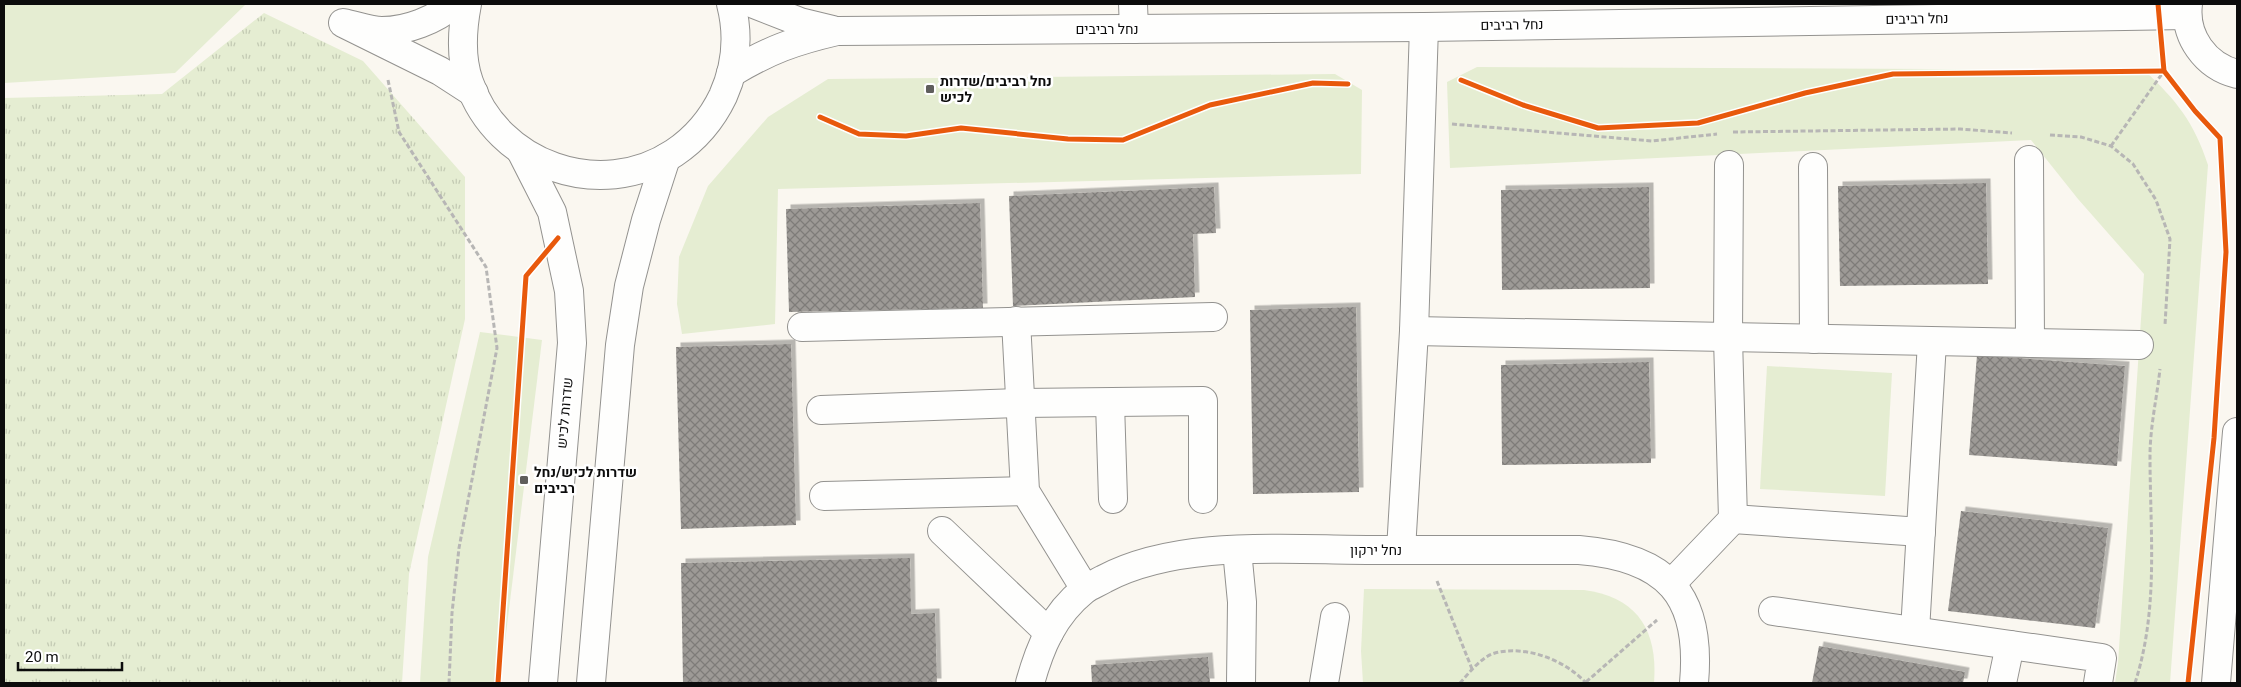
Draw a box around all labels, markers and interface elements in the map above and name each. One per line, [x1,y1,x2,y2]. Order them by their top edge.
street label: נחל רביבים [1885,8,1949,30]
street label: נחל רביבים [1480,14,1544,36]
street label: נחל רביבים [1075,19,1139,40]
place label: נחל רביבים/שדרות לכיש [940,71,1052,108]
marker: נחל רביבים/שדרות לכיש [924,83,936,95]
street label: שדרות לכיש [551,376,579,450]
place label: שדרות לכיש/נחל רביבים [534,462,637,499]
marker: שדרות לכיש/נחל רביבים [518,474,530,486]
street label: נחל ירקון [1350,540,1402,561]
scale bar [18,640,121,672]
text: 20 m [25,646,59,668]

